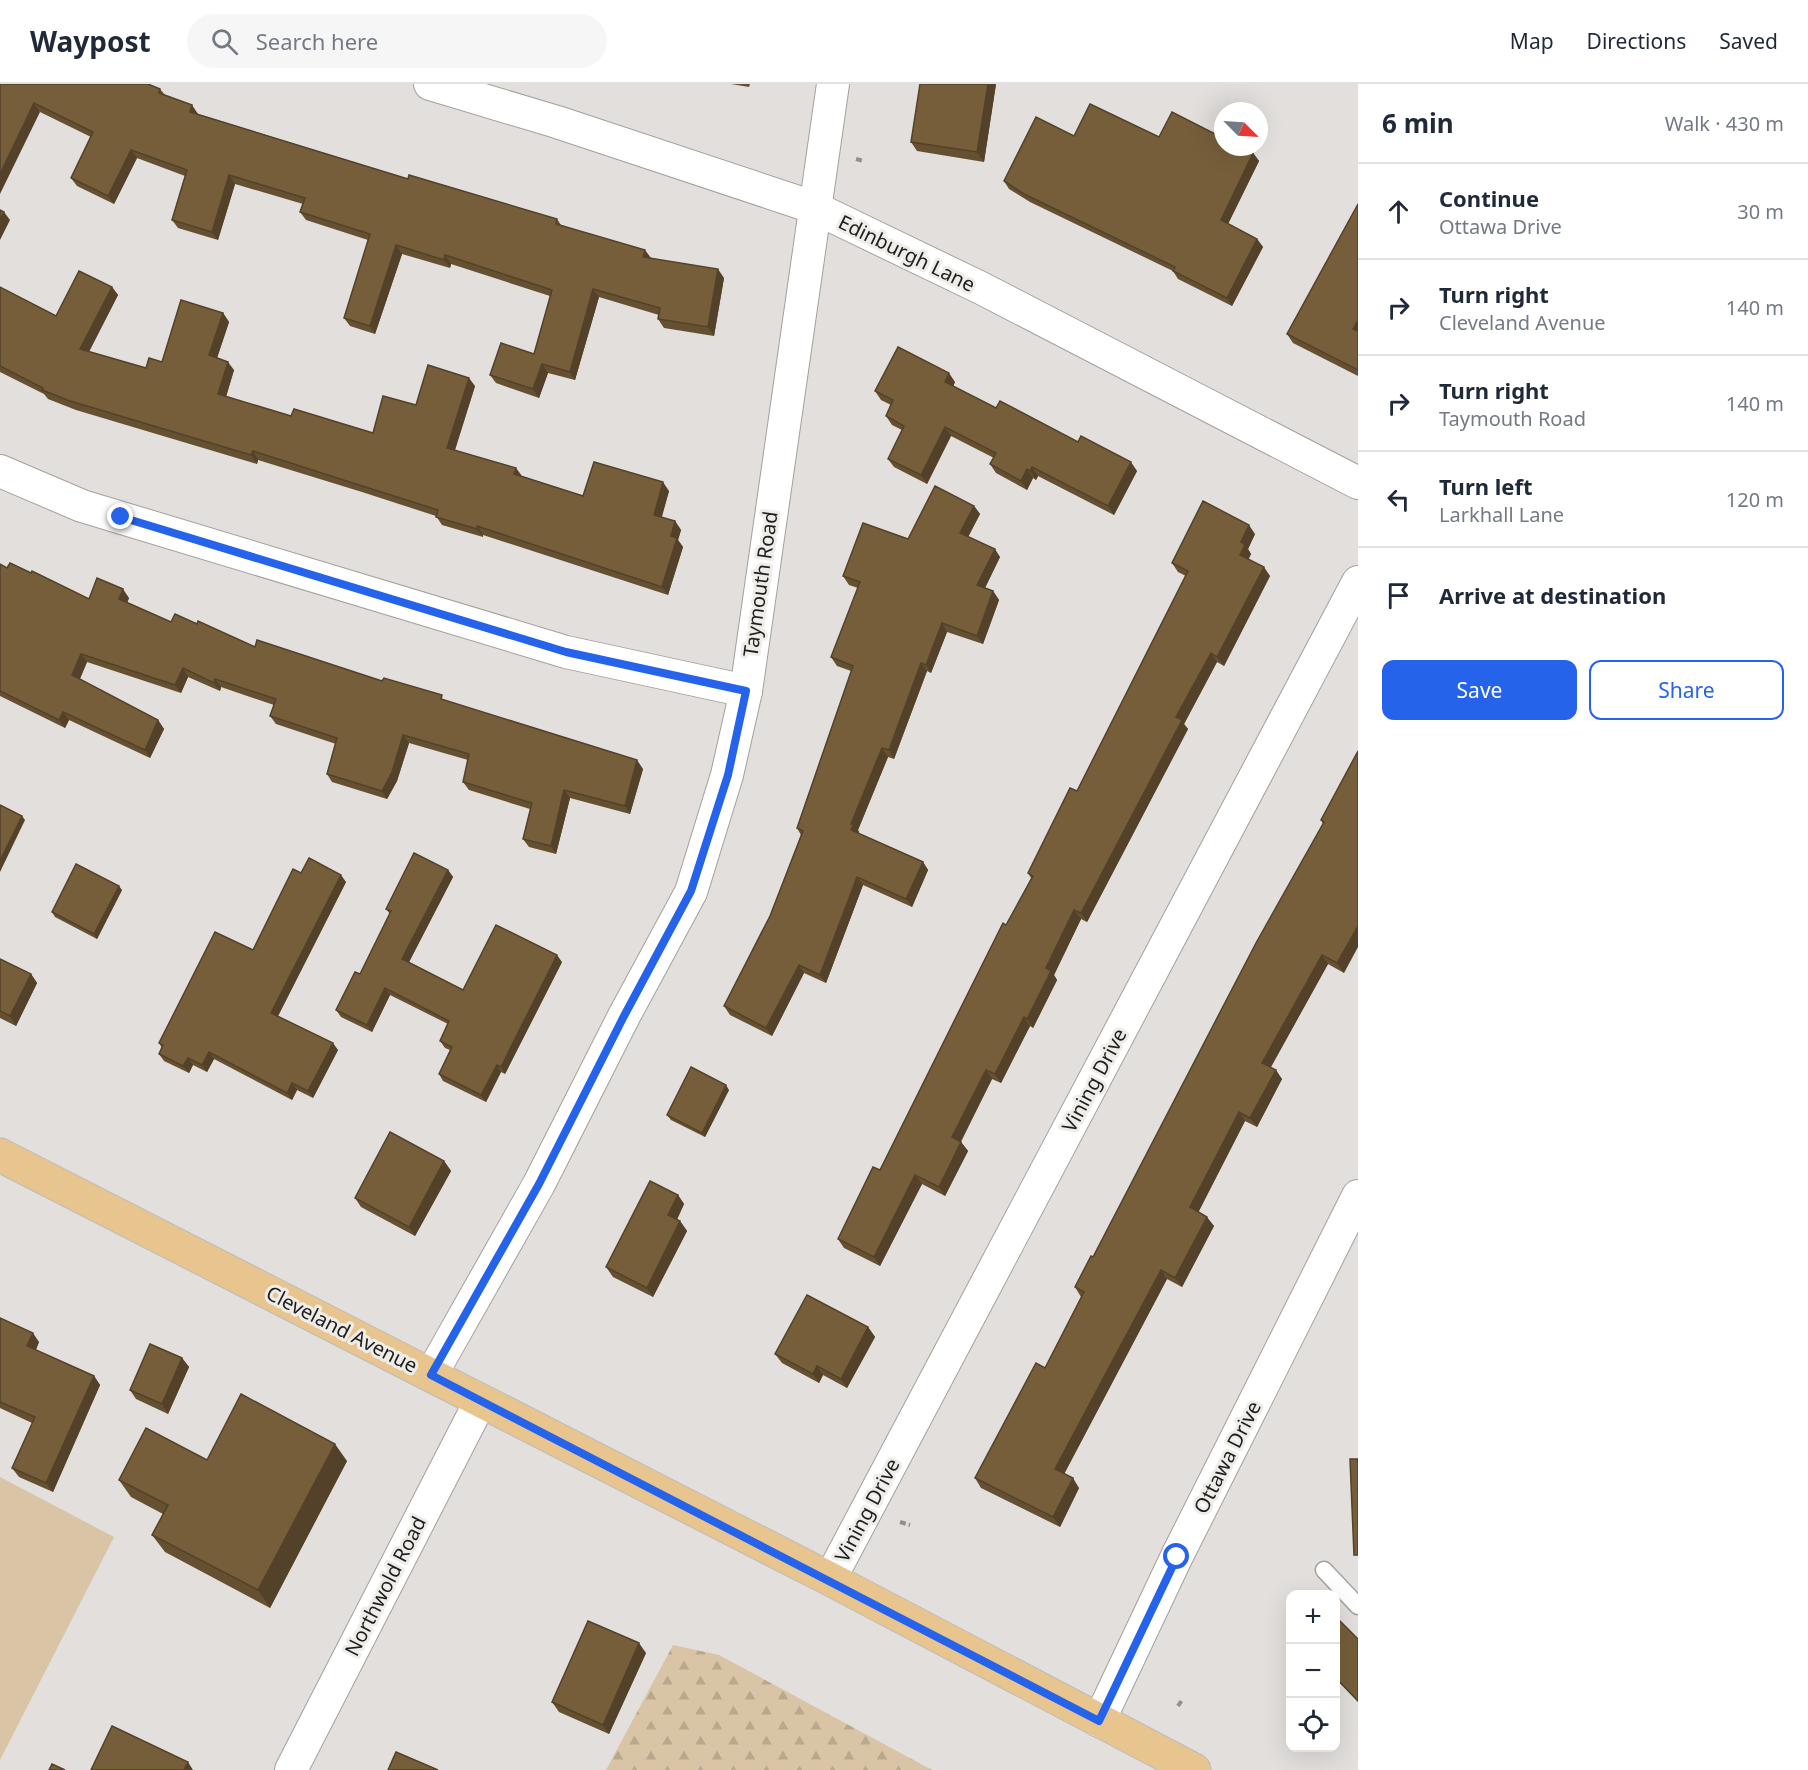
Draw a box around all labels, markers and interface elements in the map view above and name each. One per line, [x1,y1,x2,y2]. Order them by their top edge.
search box [187,14,607,68]
text: Waypost [30,22,151,60]
icon: search [208,25,241,58]
text: Search here [256,26,378,56]
text: Map [1510,27,1554,55]
text: Directions [1587,27,1686,55]
text: Saved [1719,27,1778,55]
north arrow [1214,102,1268,156]
text: 6 min [1382,105,1454,141]
text: Walk · 430 m [1665,110,1784,137]
text: Continue [1439,183,1539,213]
icon: ahead [1382,195,1415,228]
text: 30 m [1737,198,1784,225]
street label: Edinburgh Lane [834,208,980,298]
text: Ottawa Drive [1439,213,1562,240]
text: Turn right [1439,279,1549,309]
icon: right [1382,291,1415,324]
text: 140 m [1726,294,1784,321]
text: Cleveland Avenue [1439,309,1606,336]
text: Turn right [1439,375,1549,405]
icon: right [1382,387,1415,420]
text: 140 m [1726,390,1784,417]
text: Taymouth Road [1439,405,1586,432]
text: Turn left [1439,471,1533,501]
icon: left [1382,483,1415,516]
text: 120 m [1726,486,1784,513]
text: Larkhall Lane [1439,501,1564,528]
route end [107,503,133,529]
street label: Taymouth Road [736,509,784,659]
icon: arrive [1382,579,1415,612]
text: Arrive at destination [1439,580,1666,610]
button: Save [1382,660,1577,720]
button: Share [1589,660,1784,720]
street label: Vining Drive [1055,1023,1133,1137]
street label: Cleveland Avenue [262,1279,422,1379]
street label: Ottawa Drive [1187,1396,1267,1518]
street label: Vining Drive [828,1453,906,1567]
street label: Northwold Road [338,1511,432,1661]
route start [1163,1543,1189,1569]
map controls [1286,1590,1340,1752]
button: + [1286,1590,1340,1644]
button: − [1286,1644,1340,1698]
button: locate [1286,1698,1340,1752]

